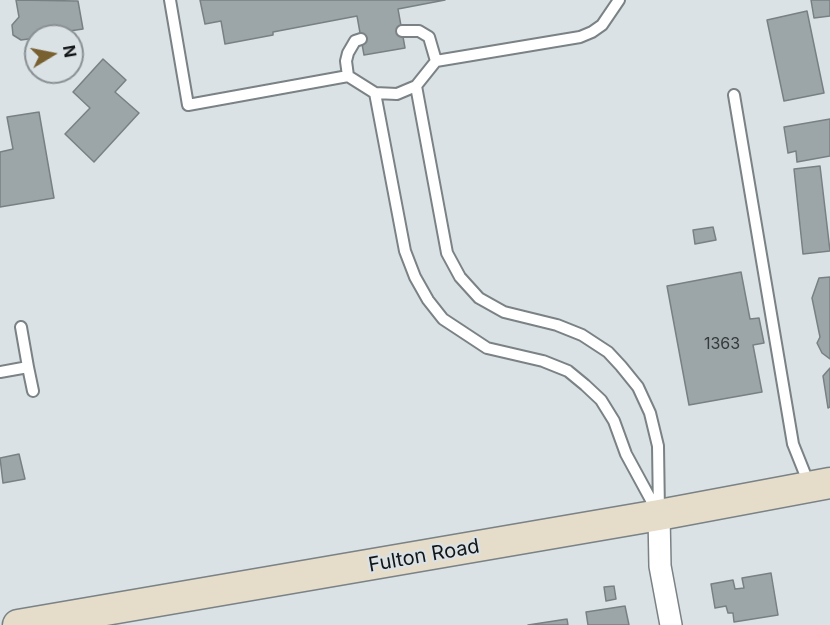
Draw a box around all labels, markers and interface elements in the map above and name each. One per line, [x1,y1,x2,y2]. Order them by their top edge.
north arrow [24,24,84,84]
text: N [59,43,81,59]
house number: 1363 [704,334,740,354]
street label: Fulton Road [367,534,481,578]

